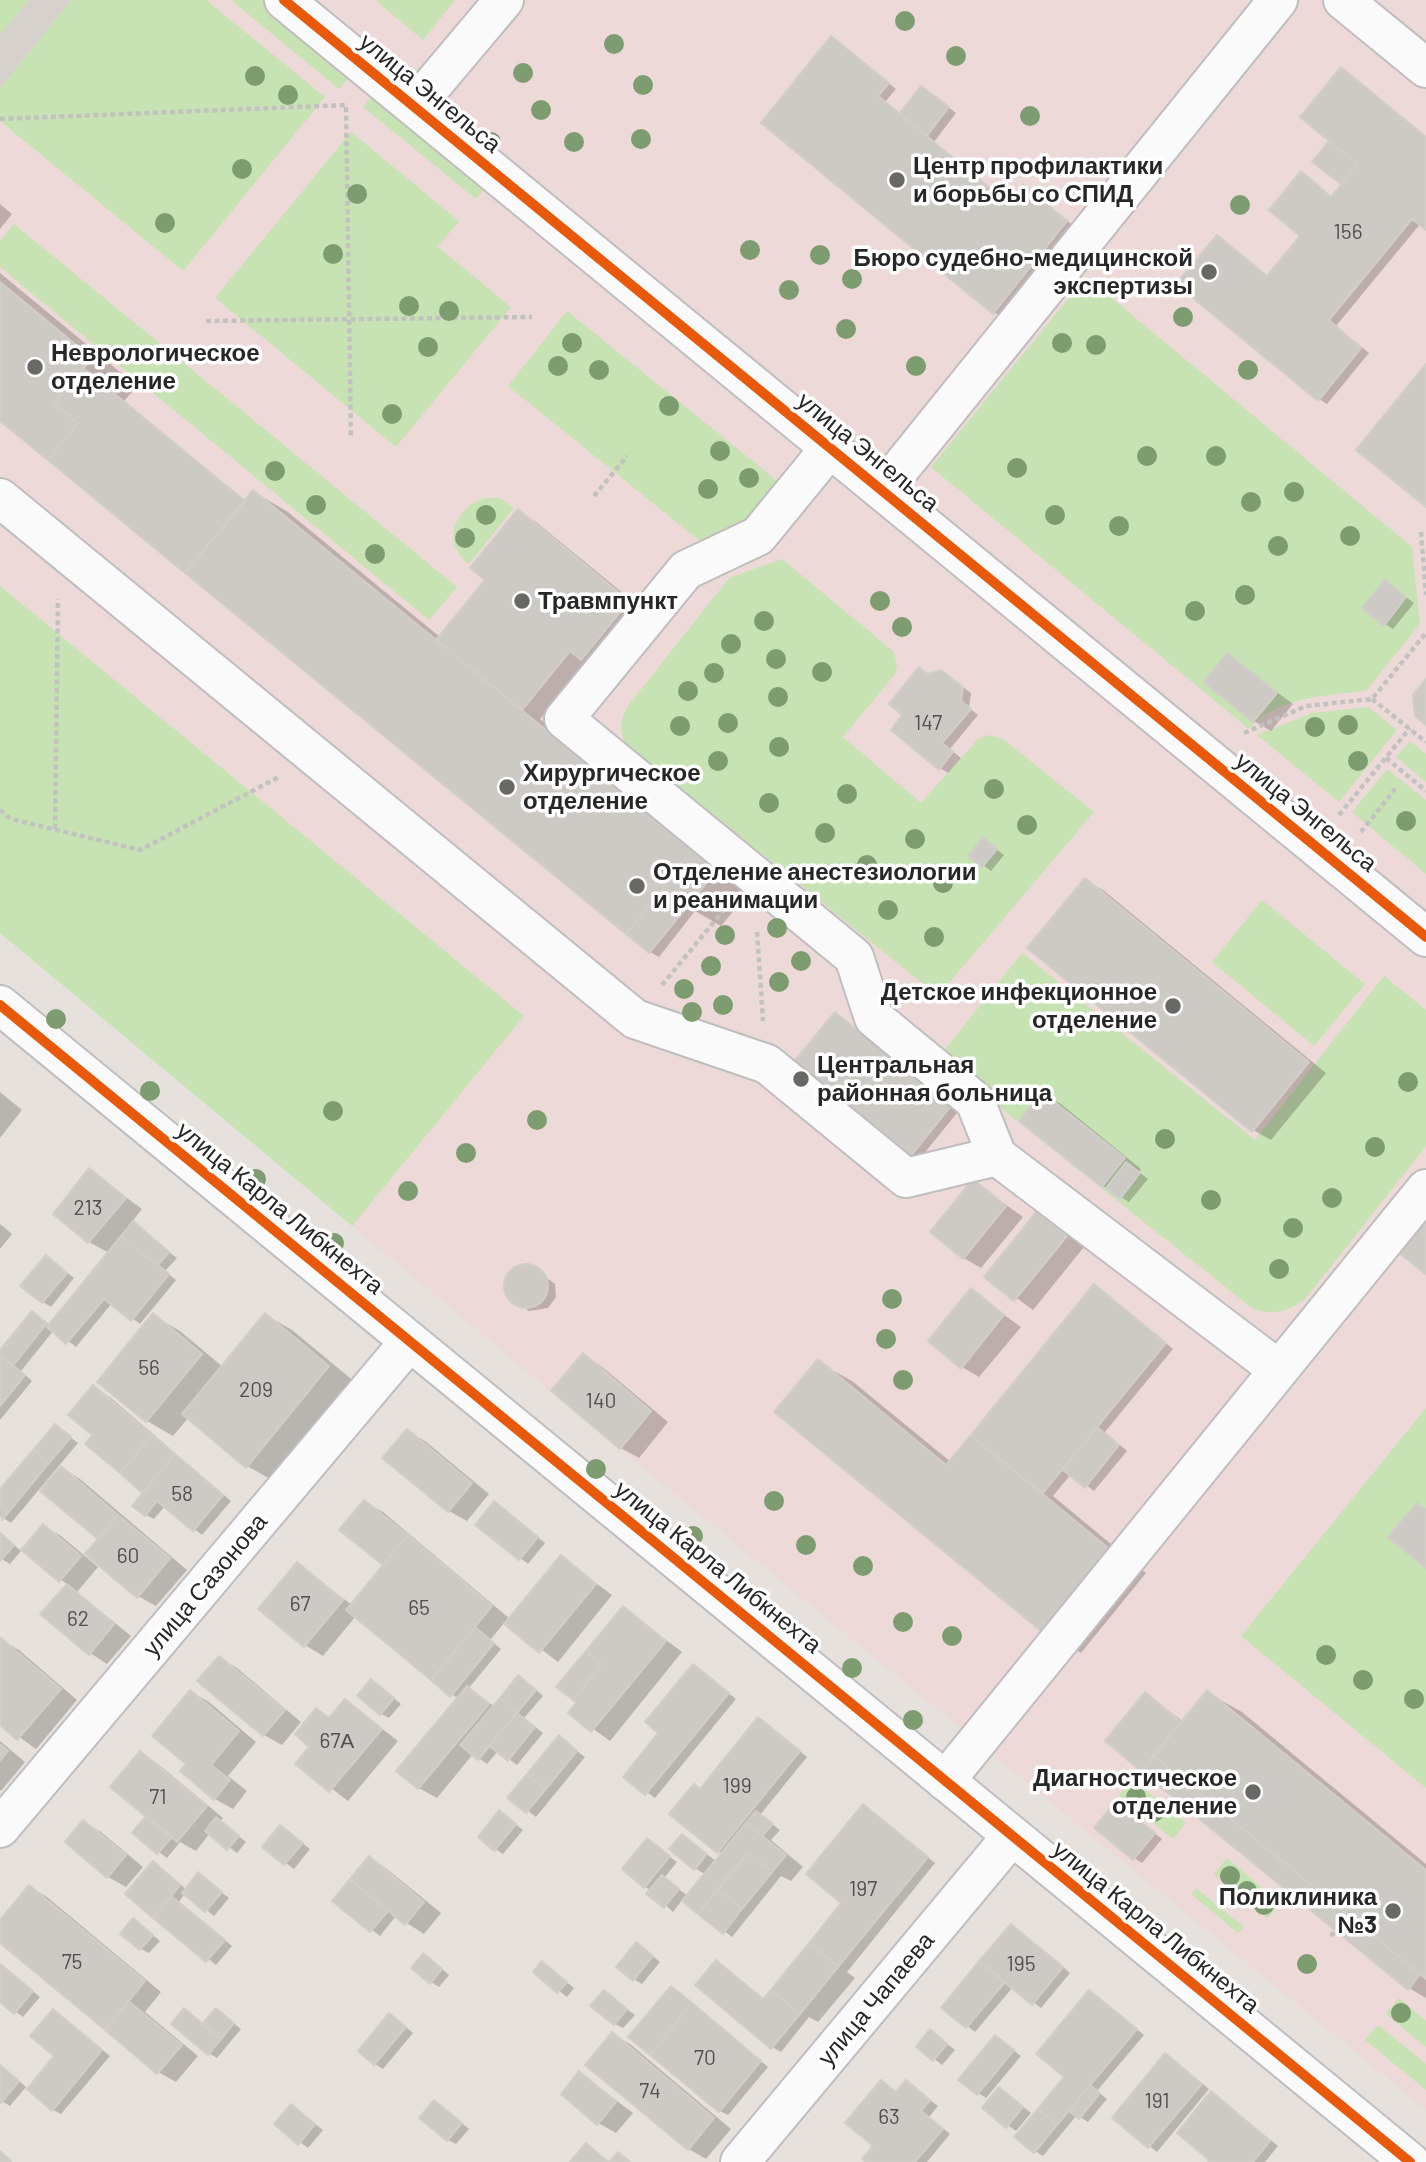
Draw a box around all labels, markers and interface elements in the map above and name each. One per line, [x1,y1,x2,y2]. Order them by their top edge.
street label: улица Энгельса [353,27,507,159]
place label: Центр профилактики и борьбы со СПИД [913,152,1163,208]
marker: Центр профилактики и борьбы со СПИД [887,170,907,190]
house number: 156 [1334,219,1362,245]
place label: Бюро судебно-медицинской экспертизы [853,244,1193,300]
marker: Бюро судебно-медицинской экспертизы [1199,262,1219,282]
place label: Неврологическое отделение [51,339,260,395]
marker: Неврологическое отделение [25,357,45,377]
street label: улица Энгельса [791,386,945,518]
place label: Травмпункт [538,587,678,615]
marker: Травмпункт [512,591,532,611]
house number: 147 [914,710,942,736]
street label: улица Энгельса [1229,746,1383,878]
place label: Хирургическое отделение [523,759,701,815]
marker: Хирургическое отделение [497,777,517,797]
place label: Отделение анестезиологии и реанимации [653,858,977,914]
marker: Отделение анестезиологии и реанимации [627,876,647,896]
place label: Детское инфекционное отделение [881,978,1157,1034]
marker: Детское инфекционное отделение [1163,996,1183,1016]
place label: Центральная районная больница [817,1051,1052,1107]
marker: Центральная районная больница [791,1069,811,1089]
street label: улица Карла Либкнехта [171,1116,389,1300]
house number: 213 [73,1195,103,1221]
house number: 56 [138,1355,160,1381]
house number: 209 [239,1377,273,1403]
house number: 140 [586,1388,616,1414]
street label: улица Карла Либкнехта [609,1475,827,1659]
house number: 58 [171,1481,193,1507]
street label: улица Сазонова [137,1508,273,1662]
house number: 60 [117,1543,139,1569]
house number: 67 [290,1591,310,1617]
house number: 65 [408,1595,430,1621]
house number: 62 [67,1606,89,1632]
house number: 67А [320,1728,354,1754]
place label: Диагностическое отделение [1033,1764,1237,1820]
house number: 199 [722,1773,752,1799]
marker: Диагностическое отделение [1243,1782,1263,1802]
house number: 71 [149,1784,167,1810]
street label: улица Карла Либкнехта [1047,1835,1265,2019]
house number: 197 [849,1876,877,1902]
place label: Поликлиника №3 [1219,1883,1377,1939]
marker: Поликлиника №3 [1383,1901,1403,1921]
street label: улица Чапаева [812,1926,940,2072]
house number: 75 [62,1949,82,1975]
house number: 195 [1006,1951,1036,1977]
house number: 70 [694,2045,716,2071]
house number: 74 [639,2078,661,2104]
house number: 191 [1144,2088,1170,2114]
house number: 63 [878,2104,900,2130]

